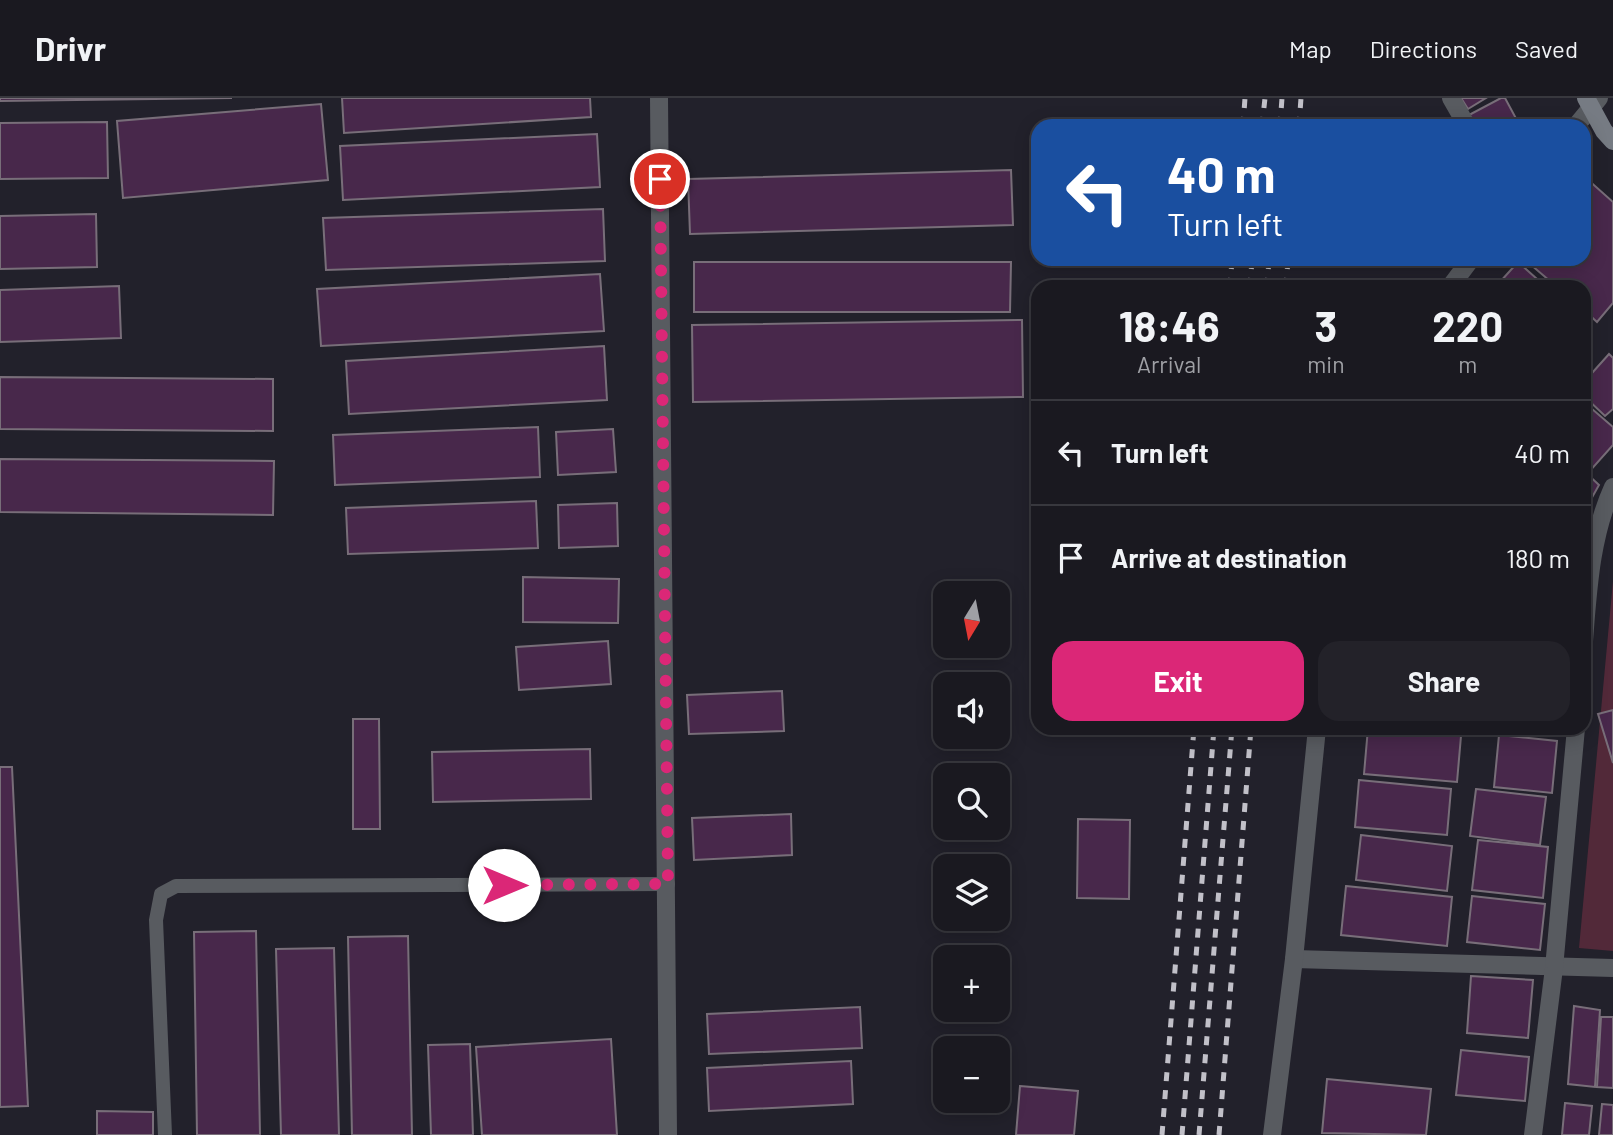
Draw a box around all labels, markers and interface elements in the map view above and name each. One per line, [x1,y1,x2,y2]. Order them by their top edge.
text: Drivr [35,28,106,68]
text: Map [1289,34,1332,63]
text: Directions [1370,34,1477,63]
text: Saved [1515,34,1578,63]
text: 40 m [1167,144,1275,203]
icon: left [1052,147,1143,238]
pin [630,149,690,209]
icon: arrive [641,160,679,198]
text: Turn left [1167,204,1284,242]
text: 18:46 [1119,300,1220,350]
text: 3 [1315,300,1337,350]
text: 220 [1432,300,1503,350]
text: Arrival [1137,350,1201,378]
text: min [1307,350,1345,378]
text: m [1458,350,1477,378]
icon: left [1052,434,1090,472]
text: Turn left [1111,437,1209,468]
text: 40 m [1514,437,1570,468]
icon: arrive [1052,539,1090,577]
text: Arrive at destination [1111,542,1347,573]
text: 180 m [1506,542,1570,573]
north arrow [933,581,1010,658]
map controls [933,581,1010,1113]
button: Exit [1052,641,1304,721]
button: Share [1318,641,1570,721]
button: sound [933,672,1010,749]
button: search [933,763,1010,840]
position arrow [467,848,541,922]
button: layers [933,854,1010,931]
button: + [933,945,1010,1022]
button: − [933,1036,1010,1113]

